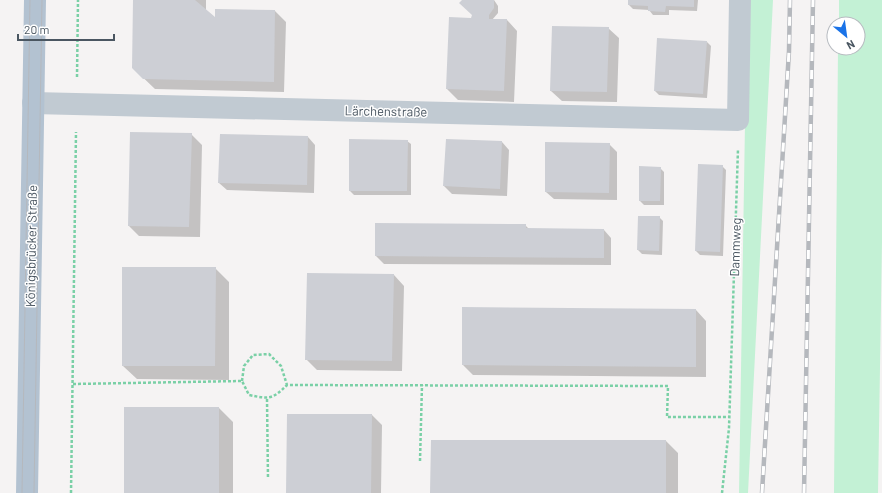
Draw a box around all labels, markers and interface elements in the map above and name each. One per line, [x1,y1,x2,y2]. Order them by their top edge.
scale bar [18,16,114,42]
north arrow [826,16,866,56]
text: 20 m [24,22,50,36]
text: N [845,38,857,53]
street label: Lärchenstraße [344,102,428,120]
street label: Königsbrücker Straße [22,185,40,307]
street label: Dammweg [726,217,744,277]

